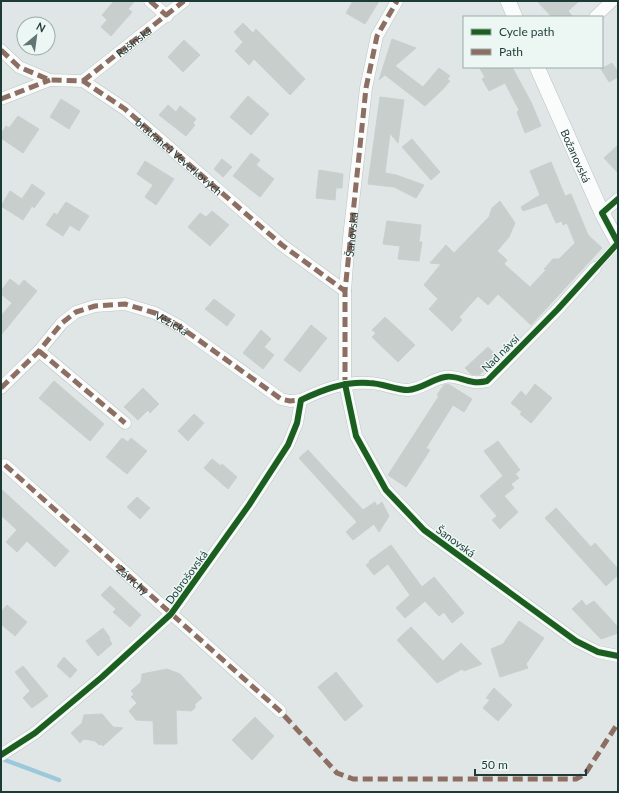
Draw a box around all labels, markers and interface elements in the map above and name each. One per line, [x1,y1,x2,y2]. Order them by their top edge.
north arrow [16,16,56,56]
legend [463,16,603,68]
text: N [34,19,48,35]
street label: Rašínská [113,23,154,59]
text: Cycle path [499,24,554,39]
text: Path [499,44,523,59]
street label: bratranců Veverkových [134,115,226,197]
street label: Božanovská [559,127,594,184]
street label: Šanovská [342,211,360,257]
street label: Věžická [153,308,191,337]
street label: Nad návsí [479,331,522,374]
street label: Šanovská [434,523,478,559]
street label: Dobrošovská [162,548,210,606]
street label: Závrchy [115,562,152,598]
scale bar [475,751,586,777]
text: 50 m [481,757,508,772]

